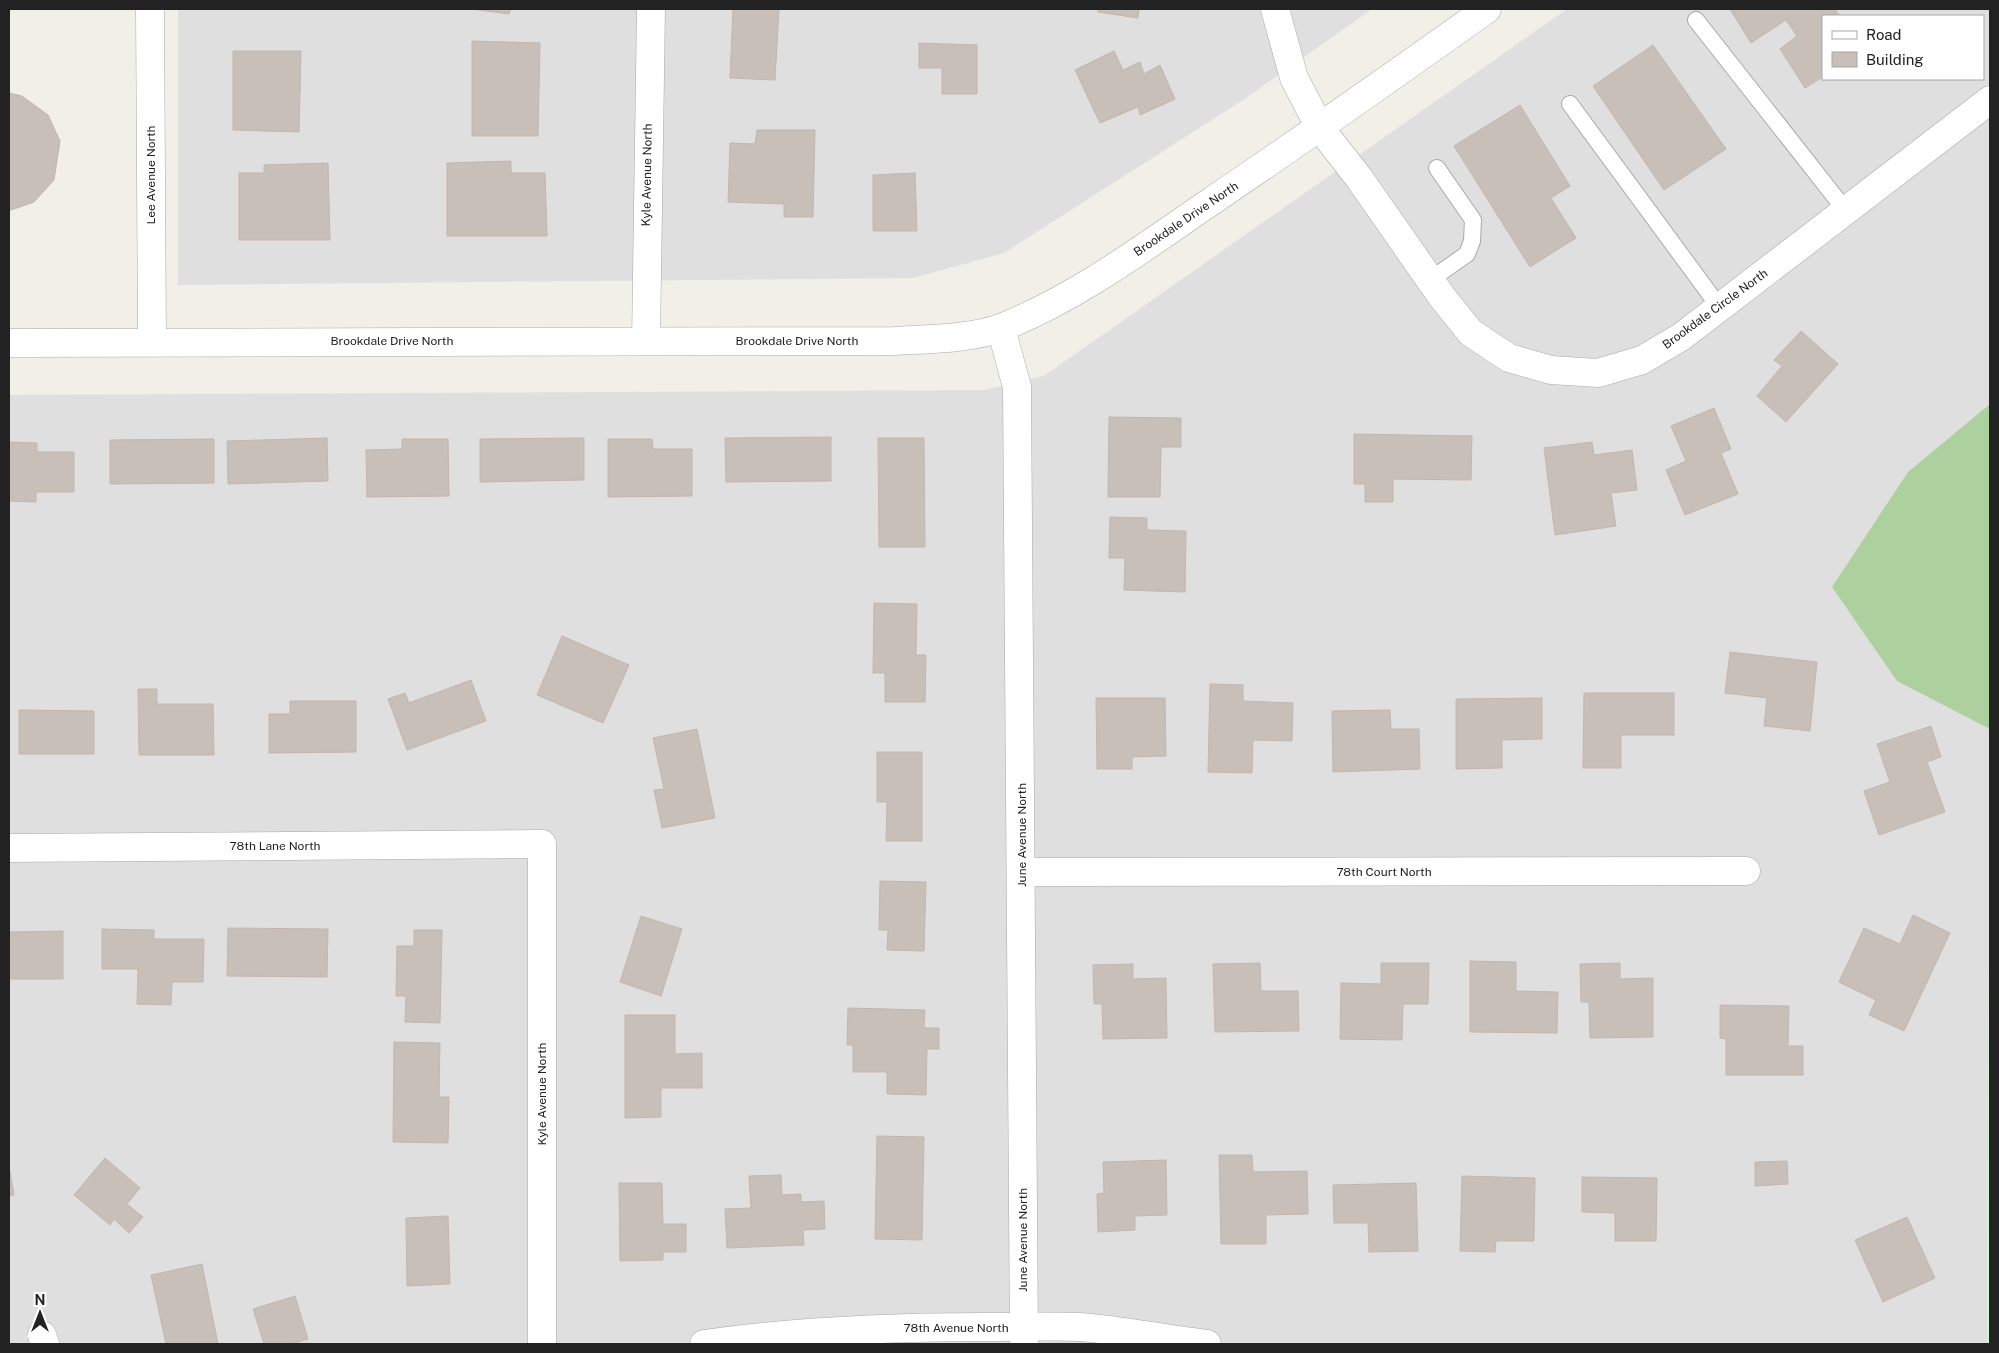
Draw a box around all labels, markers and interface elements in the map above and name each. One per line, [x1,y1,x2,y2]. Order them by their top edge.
legend [1822,15,1984,80]
text: Road [1866,26,1902,43]
text: Building [1866,51,1924,68]
street label: Kyle Avenue North [639,123,655,227]
street label: Lee Avenue North [144,125,158,225]
street label: Brookdale Drive North [1131,179,1241,259]
street label: Brookdale Circle North [1660,266,1770,352]
street label: Brookdale Drive North [331,334,453,348]
street label: Brookdale Drive North [736,334,858,348]
street label: June Avenue North [1015,783,1029,887]
street label: 78th Lane North [229,839,321,853]
street label: 78th Court North [1336,865,1432,879]
street label: Kyle Avenue North [535,1042,549,1146]
street label: June Avenue North [1016,1188,1030,1292]
north arrow [15,1288,65,1338]
text: N [35,1292,45,1308]
street label: 78th Avenue North [903,1321,1009,1335]

